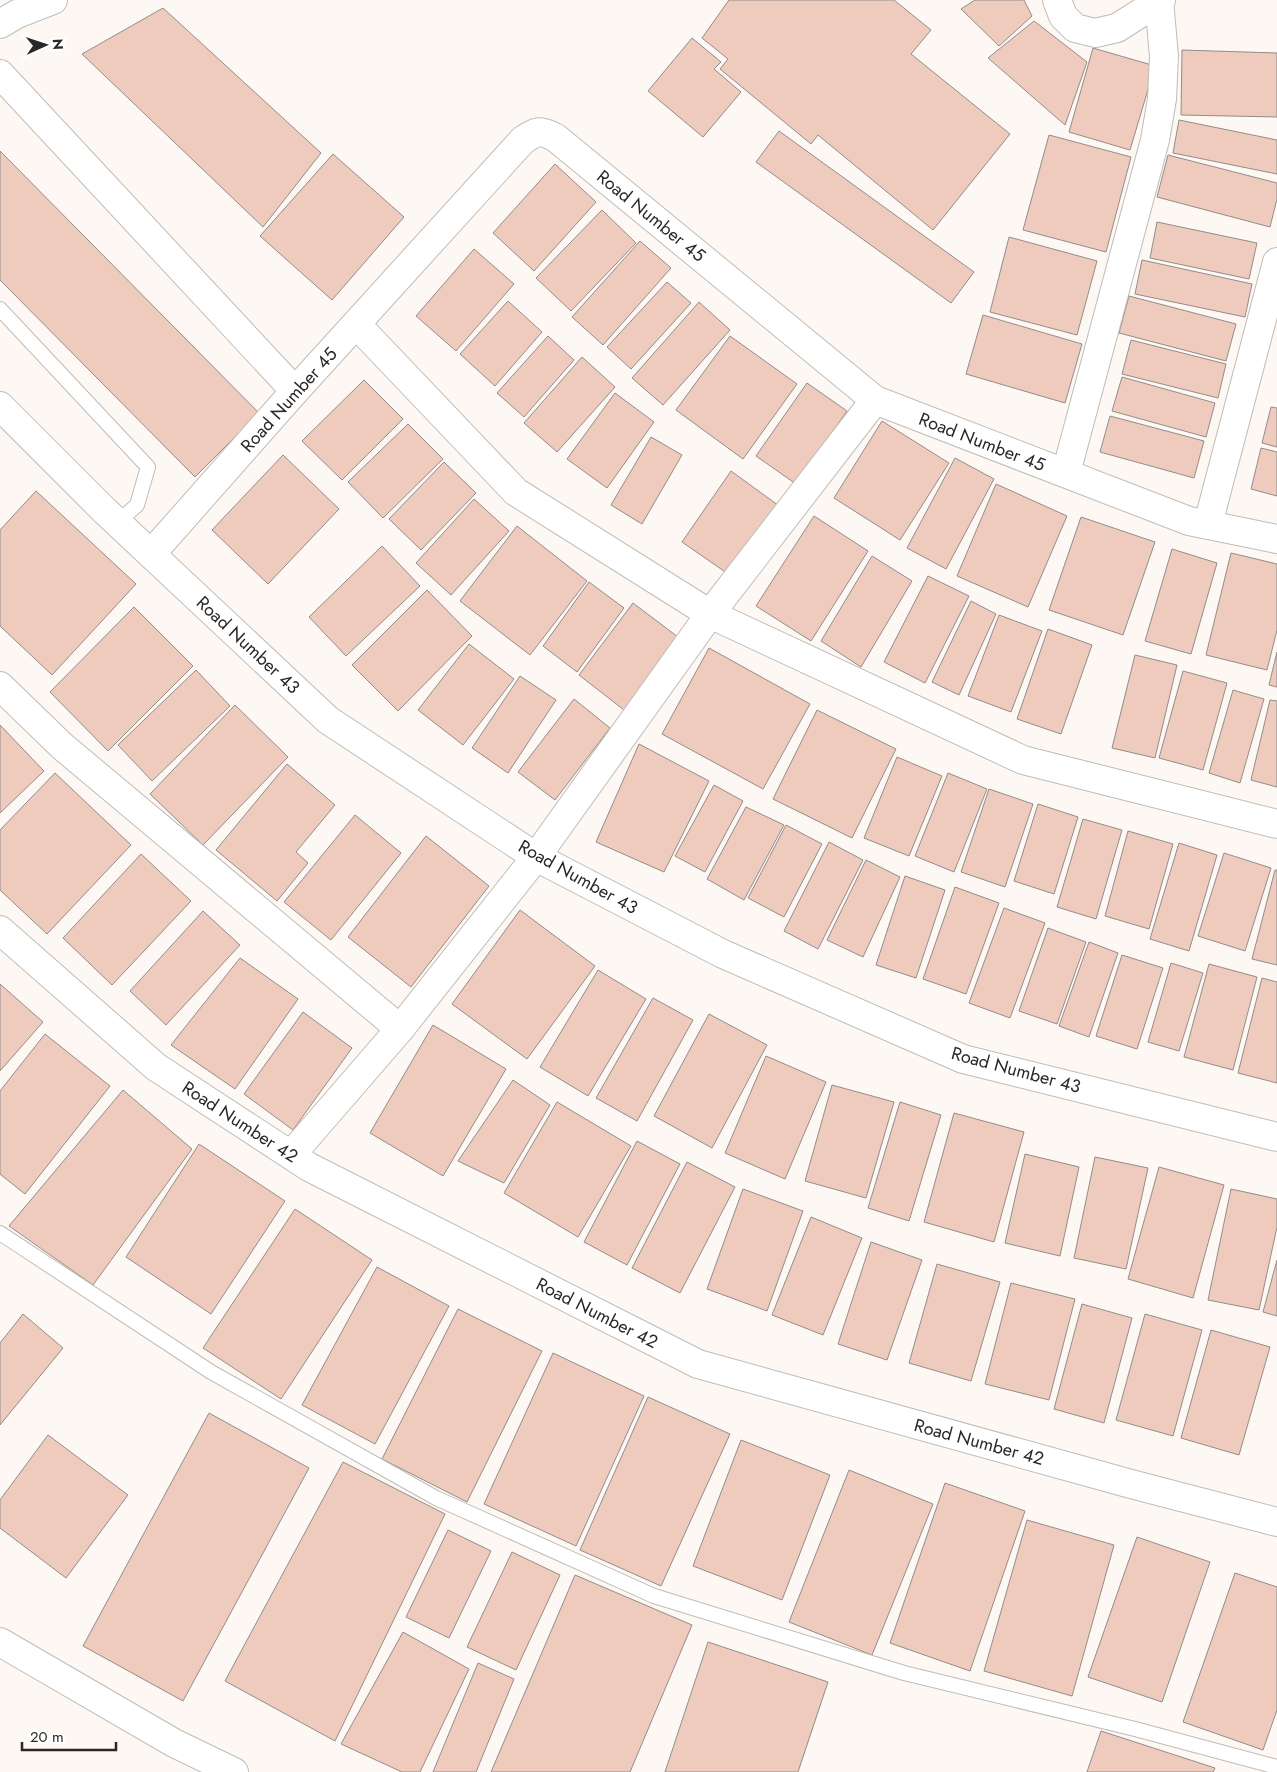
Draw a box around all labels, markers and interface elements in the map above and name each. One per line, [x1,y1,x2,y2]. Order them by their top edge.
north arrow [20,20,70,70]
text: N [48,38,68,50]
street label: Road Number 45 [591,164,711,268]
street label: Road Number 45 [235,342,343,458]
street label: Road Number 45 [915,406,1049,478]
street label: Road Number 43 [190,590,306,700]
street label: Road Number 43 [513,833,643,921]
street label: Road Number 43 [948,1040,1084,1100]
street label: Road Number 42 [177,1075,303,1169]
street label: Road Number 42 [532,1271,662,1355]
street label: Road Number 42 [911,1412,1047,1472]
scale bar [22,1720,116,1752]
text: 20 m [30,1726,64,1748]

